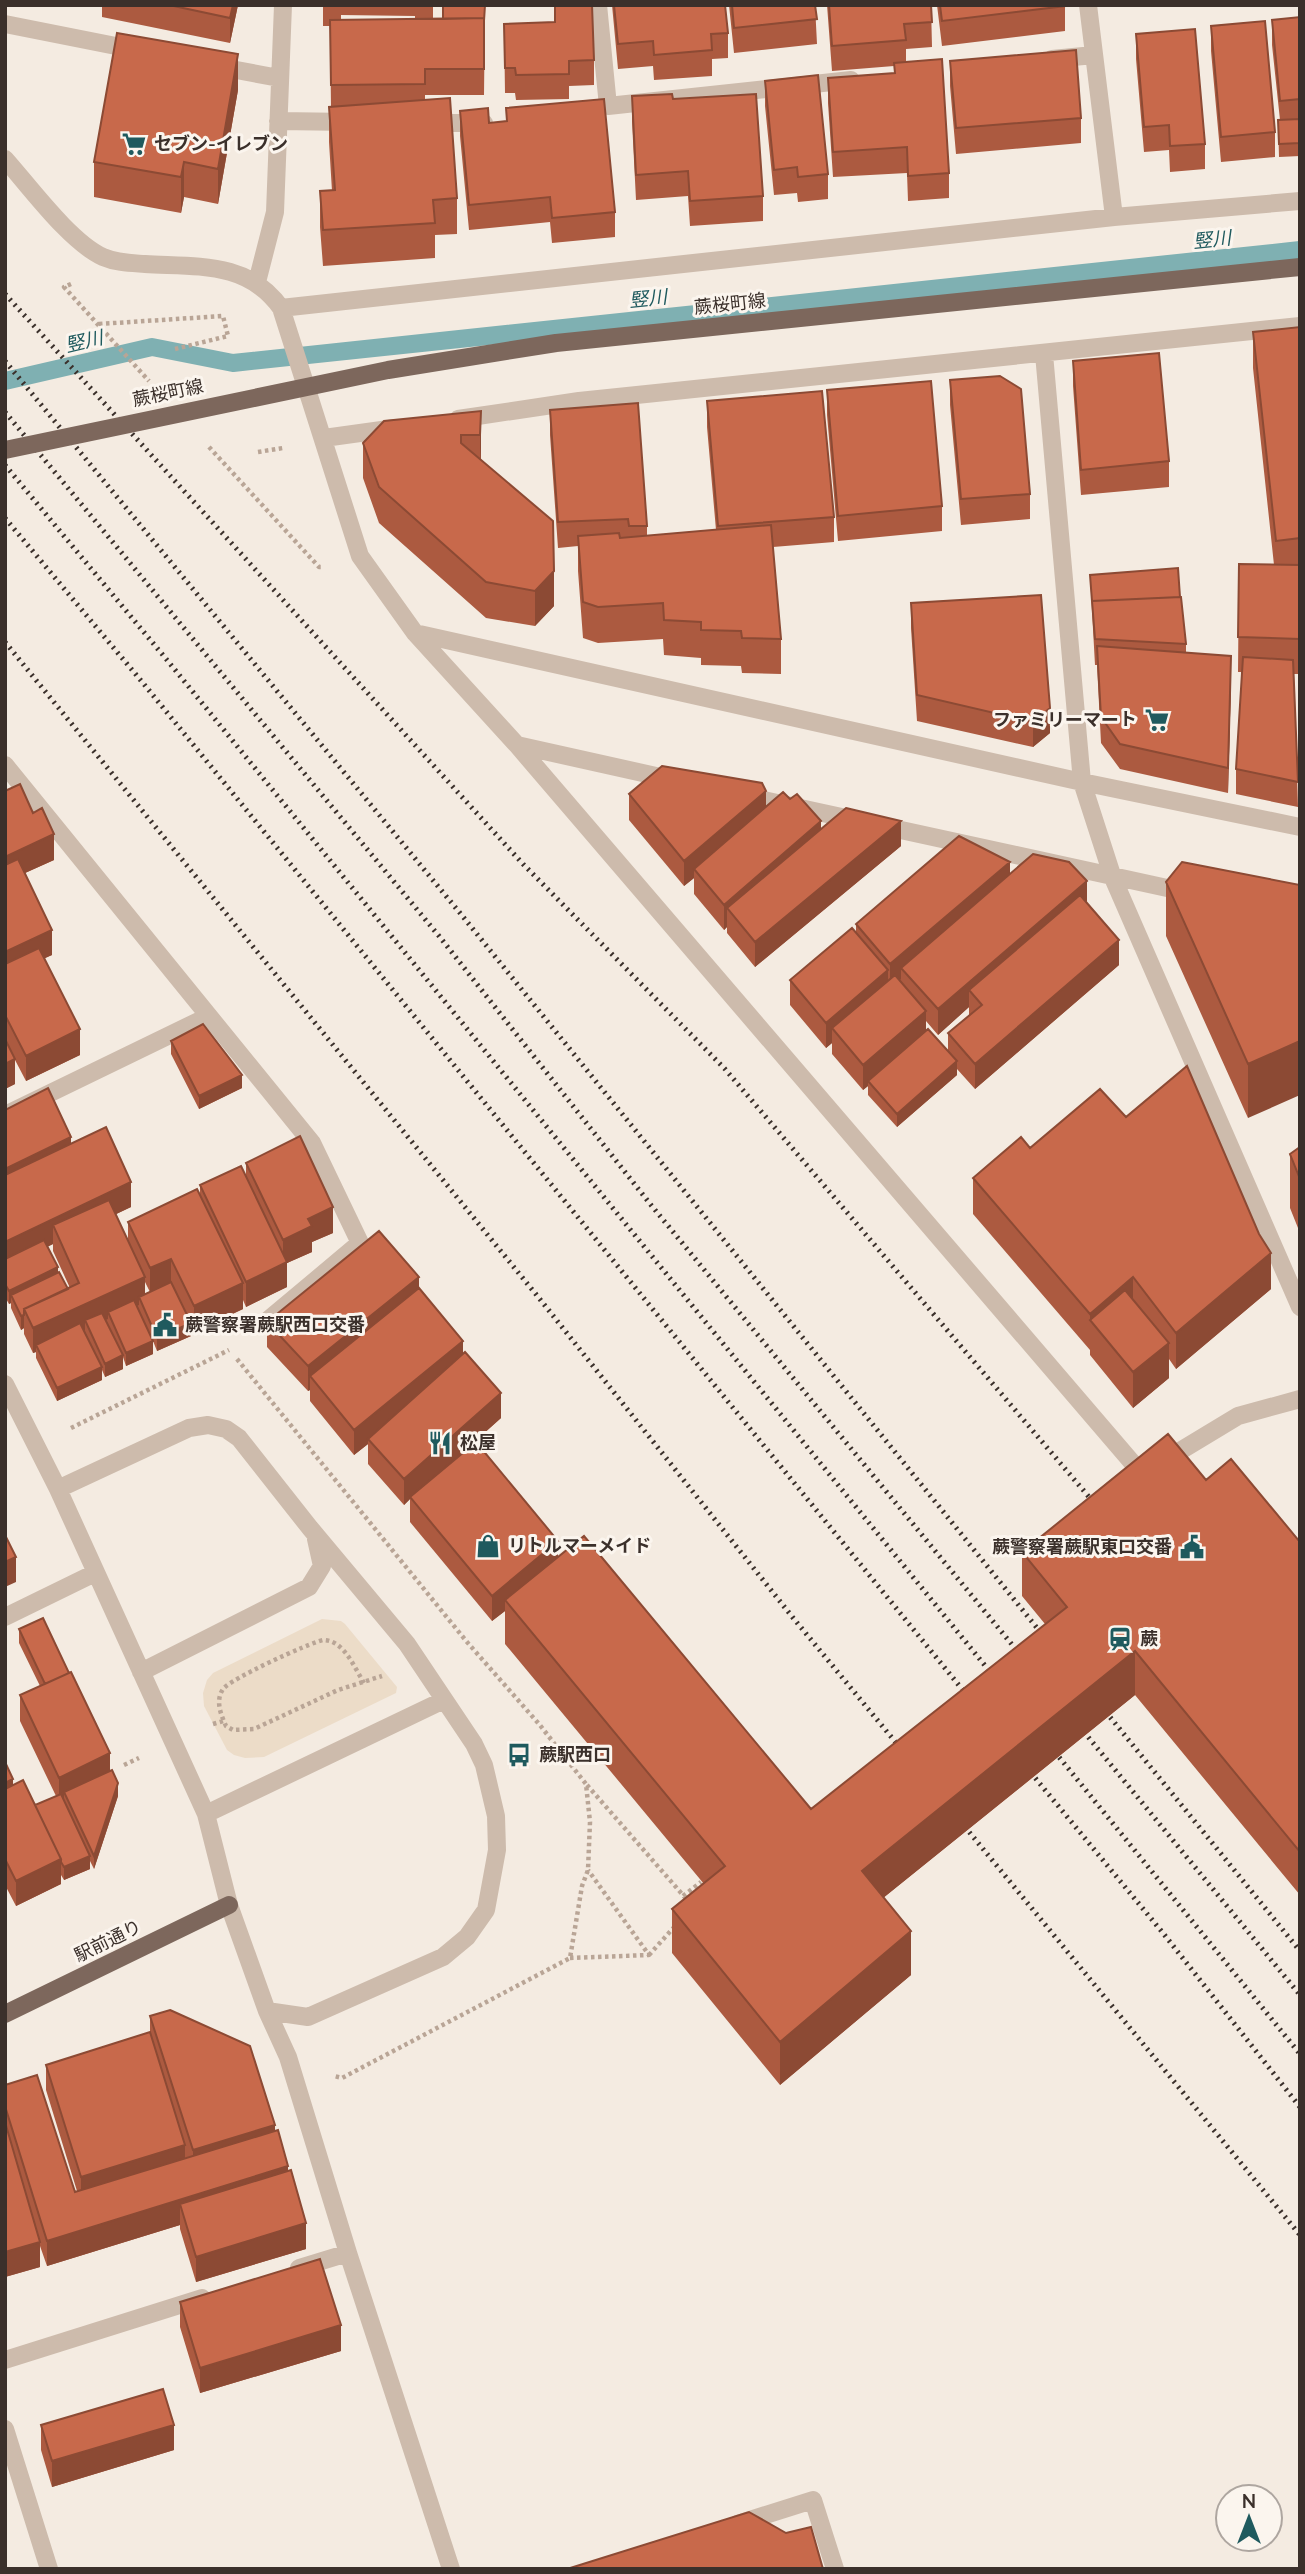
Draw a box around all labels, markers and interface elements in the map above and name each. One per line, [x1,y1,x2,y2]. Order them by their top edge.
supermarket icon: セブン-イレブン [120,130,148,158]
place label: セブン-イレブン [154,132,288,155]
water label: 竪川 [1192,225,1234,253]
water label: 竪川 [628,284,670,312]
street label: 蕨桜町線 [693,288,767,319]
water label: 竪川 [63,325,107,357]
street label: 蕨桜町線 [130,374,206,411]
supermarket icon: ファミリーマート [1143,706,1171,734]
place label: ファミリーマート [993,708,1137,731]
public building icon: 蕨警察署蕨駅西口交番 [151,1311,179,1339]
place label: 蕨警察署蕨駅西口交番 [185,1313,365,1336]
restaurant icon: 松屋 [426,1429,454,1457]
place label: 松屋 [460,1431,496,1454]
shop icon: リトルマーメイド [474,1532,502,1560]
public building icon: 蕨警察署蕨駅東口交番 [1178,1533,1206,1561]
place label: リトルマーメイド [508,1534,651,1557]
place label: 蕨警察署蕨駅東口交番 [992,1535,1172,1558]
station icon: 蕨 [1106,1625,1134,1653]
place label: 蕨 [1140,1627,1158,1650]
bus stop icon: 蕨駅西口 [505,1741,533,1769]
place label: 蕨駅西口 [539,1743,611,1766]
street label: 駅前通り [70,1914,145,1967]
north arrow [1214,2483,1284,2553]
text: N [1242,2489,1256,2513]

